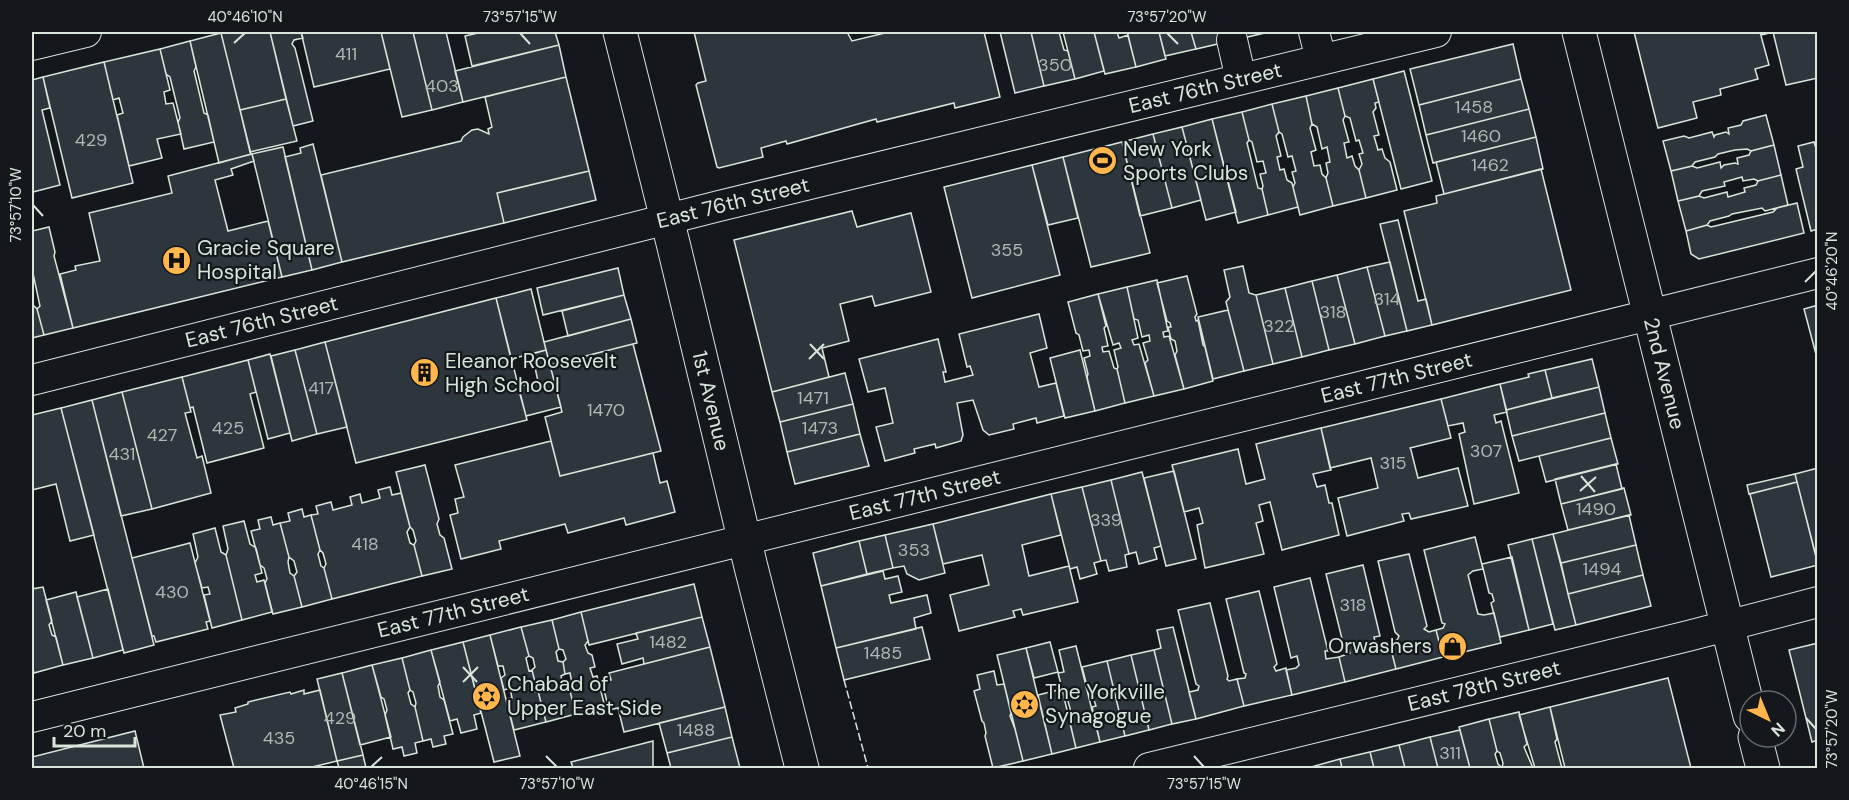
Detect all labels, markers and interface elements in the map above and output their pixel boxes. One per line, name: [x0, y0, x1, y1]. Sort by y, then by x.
text: 40°46'10"N: [207, 7, 283, 27]
text: 73°57'15"W: [483, 7, 557, 27]
text: 73°57'20"W: [1127, 7, 1207, 27]
house number: 411: [335, 42, 357, 66]
house number: 350: [1038, 53, 1072, 77]
street label: East 76th Street: [1126, 56, 1285, 120]
house number: 403: [425, 74, 459, 98]
house number: 1458: [1455, 95, 1493, 119]
house number: 1460: [1461, 124, 1501, 148]
house number: 429: [75, 128, 107, 152]
place label: New York Sports Clubs: [1123, 135, 1248, 187]
sports icon: New York Sports Clubs: [1086, 145, 1118, 177]
house number: 1462: [1471, 153, 1509, 177]
text: 73°57'10"W: [6, 167, 26, 243]
street label: East 76th Street: [654, 171, 812, 235]
text: 40°46'20"N: [1822, 232, 1842, 310]
place label: Gracie Square Hospital: [197, 234, 335, 286]
house number: 355: [991, 238, 1023, 262]
hospital icon: Gracie Square Hospital: [160, 244, 192, 276]
house number: 314: [1374, 287, 1401, 311]
street label: East 76th Street: [182, 289, 341, 355]
house number: 318: [1320, 300, 1346, 324]
house number: 322: [1263, 314, 1295, 338]
street label: 2nd Avenue: [1637, 315, 1692, 432]
street label: East 77th Street: [1318, 345, 1475, 410]
place label: Eleanor Roosevelt High School: [445, 347, 617, 399]
street label: 1st Avenue: [686, 348, 737, 454]
building icon: Eleanor Roosevelt High School: [408, 357, 440, 389]
house number: 417: [308, 376, 334, 400]
house number: 1471: [797, 386, 829, 410]
house number: 1470: [587, 398, 625, 422]
house number: 425: [212, 416, 244, 440]
house number: 1473: [802, 416, 838, 440]
house number: 427: [147, 423, 177, 447]
house number: 307: [1470, 439, 1502, 463]
house number: 431: [109, 442, 135, 466]
house number: 315: [1380, 451, 1406, 475]
street label: East 77th Street: [846, 463, 1003, 527]
house number: 1490: [1576, 497, 1616, 521]
house number: 339: [1090, 508, 1122, 532]
house number: 418: [351, 532, 379, 556]
house number: 353: [898, 538, 930, 562]
house number: 1494: [1583, 557, 1621, 581]
house number: 430: [155, 580, 189, 604]
street label: East 77th Street: [375, 580, 532, 645]
house number: 318: [1340, 593, 1366, 617]
house number: 1482: [649, 630, 687, 654]
shop icon: Orwashers: [1437, 630, 1469, 662]
place label: Orwashers: [1328, 632, 1432, 660]
house number: 1485: [864, 641, 902, 665]
street label: East 78th Street: [1405, 654, 1563, 718]
place label: Chabad of Upper East Side: [507, 670, 662, 722]
place label: The Yorkville Synagogue: [1045, 678, 1165, 730]
synagogue icon: Chabad of Upper East Side: [470, 680, 502, 712]
synagogue icon: The Yorkville Synagogue: [1008, 688, 1040, 720]
north arrow: [1738, 689, 1798, 749]
text: 73°57'20"W: [1822, 689, 1842, 769]
house number: 429: [324, 706, 356, 730]
scale bar: [54, 710, 135, 748]
house number: 1488: [677, 718, 715, 742]
text: N: [1766, 718, 1789, 741]
text: 20 m: [63, 719, 106, 743]
house number: 435: [263, 726, 295, 750]
house number: 311: [1439, 741, 1461, 765]
text: 40°46'15"N: [334, 774, 408, 794]
text: 73°57'10"W: [519, 774, 595, 794]
text: 73°57'15"W: [1167, 774, 1241, 794]

